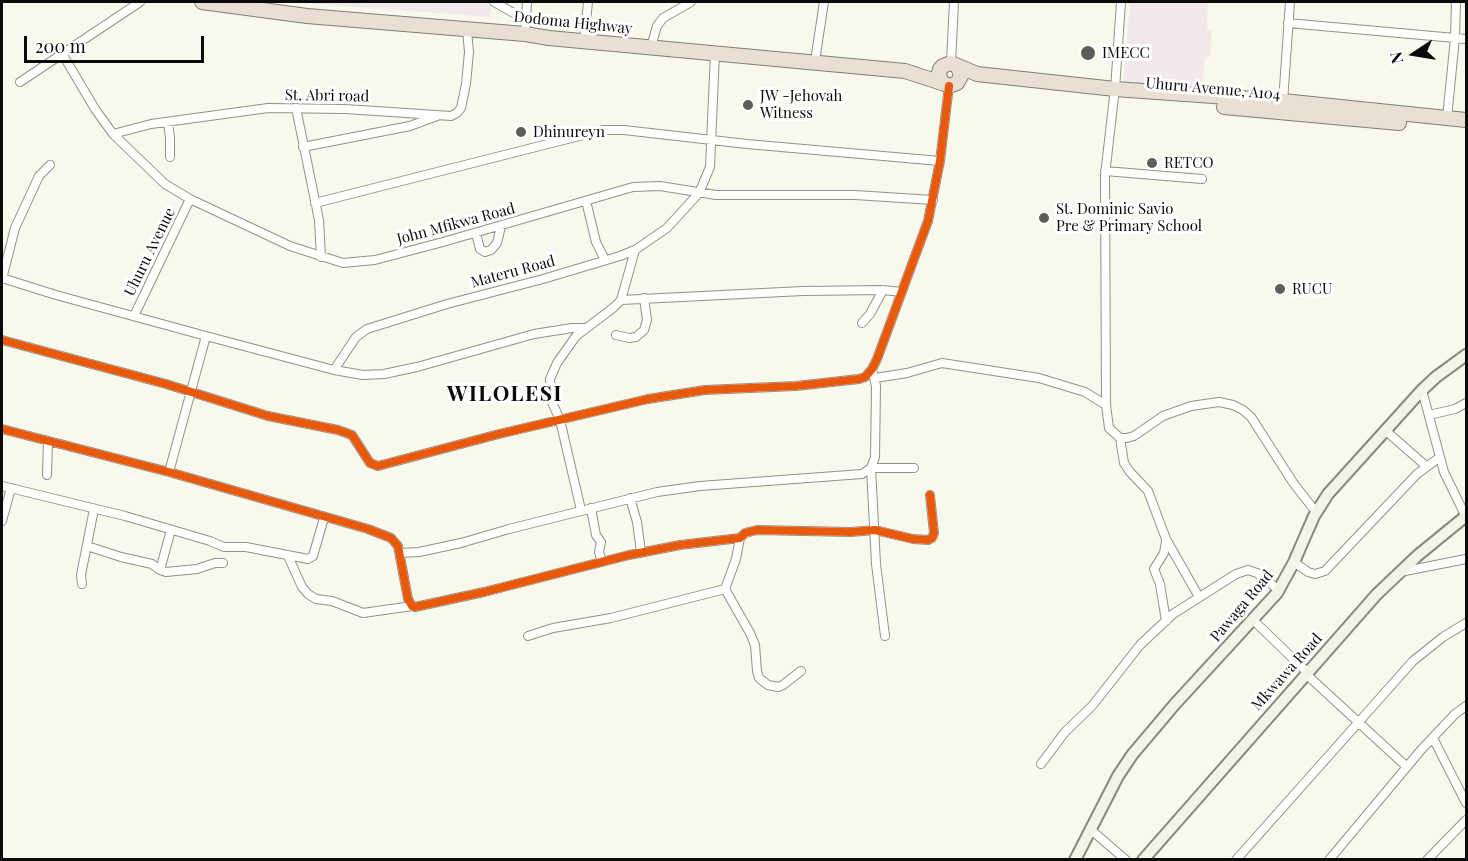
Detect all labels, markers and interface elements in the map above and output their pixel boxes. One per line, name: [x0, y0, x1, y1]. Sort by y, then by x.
street label: Dodoma Highway: [513, 8, 633, 38]
scale bar: [27, 24, 207, 62]
north arrow: [1384, 24, 1444, 84]
text: 200 m: [35, 34, 86, 58]
marker: IMECC: [1079, 44, 1097, 62]
place label: IMECC: [1102, 44, 1150, 62]
text: N: [1384, 50, 1407, 66]
street label: Uhuru Avenue, A104: [1145, 74, 1281, 104]
street label: St. Abri road: [285, 86, 369, 106]
place label: JW -Jehovah Witness: [760, 87, 842, 122]
marker: JW -Jehovah Witness: [741, 98, 755, 112]
place label: Dhinureyn: [533, 123, 605, 141]
marker: Dhinureyn: [514, 125, 528, 139]
place label: RETCO: [1164, 154, 1214, 172]
marker: RETCO: [1145, 156, 1159, 170]
street label: John Mfikwa Road: [395, 200, 517, 248]
place label: St. Dominic Savio Pre & Primary School: [1056, 200, 1202, 235]
street label: Uhuru Avenue: [121, 205, 179, 299]
marker: St. Dominic Savio Pre & Primary School: [1037, 211, 1051, 225]
street label: Materu Road: [469, 252, 557, 292]
place label: RUCU: [1292, 280, 1332, 298]
marker: RUCU: [1273, 282, 1287, 296]
district label: WILOLESI: [447, 381, 563, 407]
street label: Pawaga Road: [1207, 566, 1277, 646]
street label: Mkwawa Road: [1248, 630, 1326, 714]

